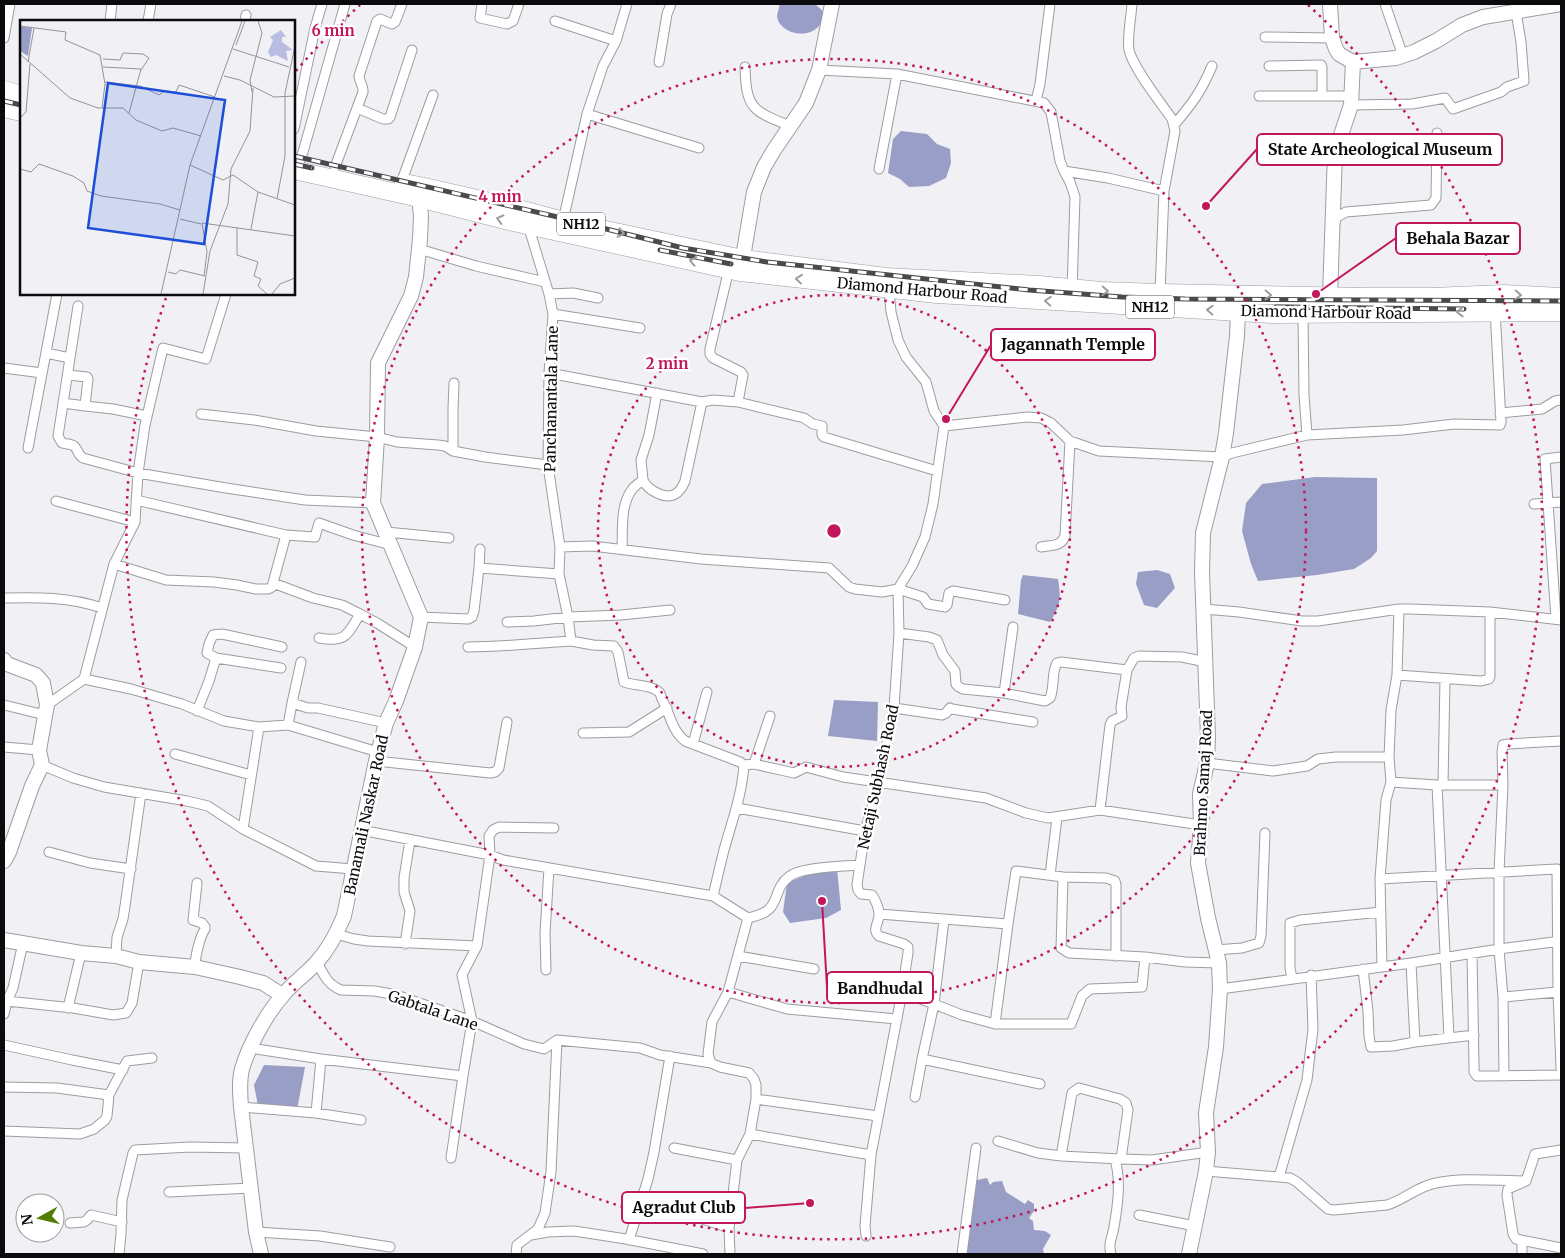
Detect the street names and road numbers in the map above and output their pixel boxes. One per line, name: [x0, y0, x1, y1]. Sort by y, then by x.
road number: NH12: [557, 212, 605, 235]
street label: Diamond Harbour Road: [836, 273, 1008, 307]
road number: NH12: [1126, 296, 1174, 318]
street label: Diamond Harbour Road: [1240, 301, 1412, 323]
street label: Panchanantala Lane: [540, 326, 562, 472]
street label: Netaji Subhash Road: [853, 703, 903, 851]
street label: Brahmo Samaj Road: [1190, 709, 1216, 857]
street label: Banamali Naskar Road: [340, 733, 392, 897]
street label: Gabtala Lane: [386, 986, 481, 1034]

